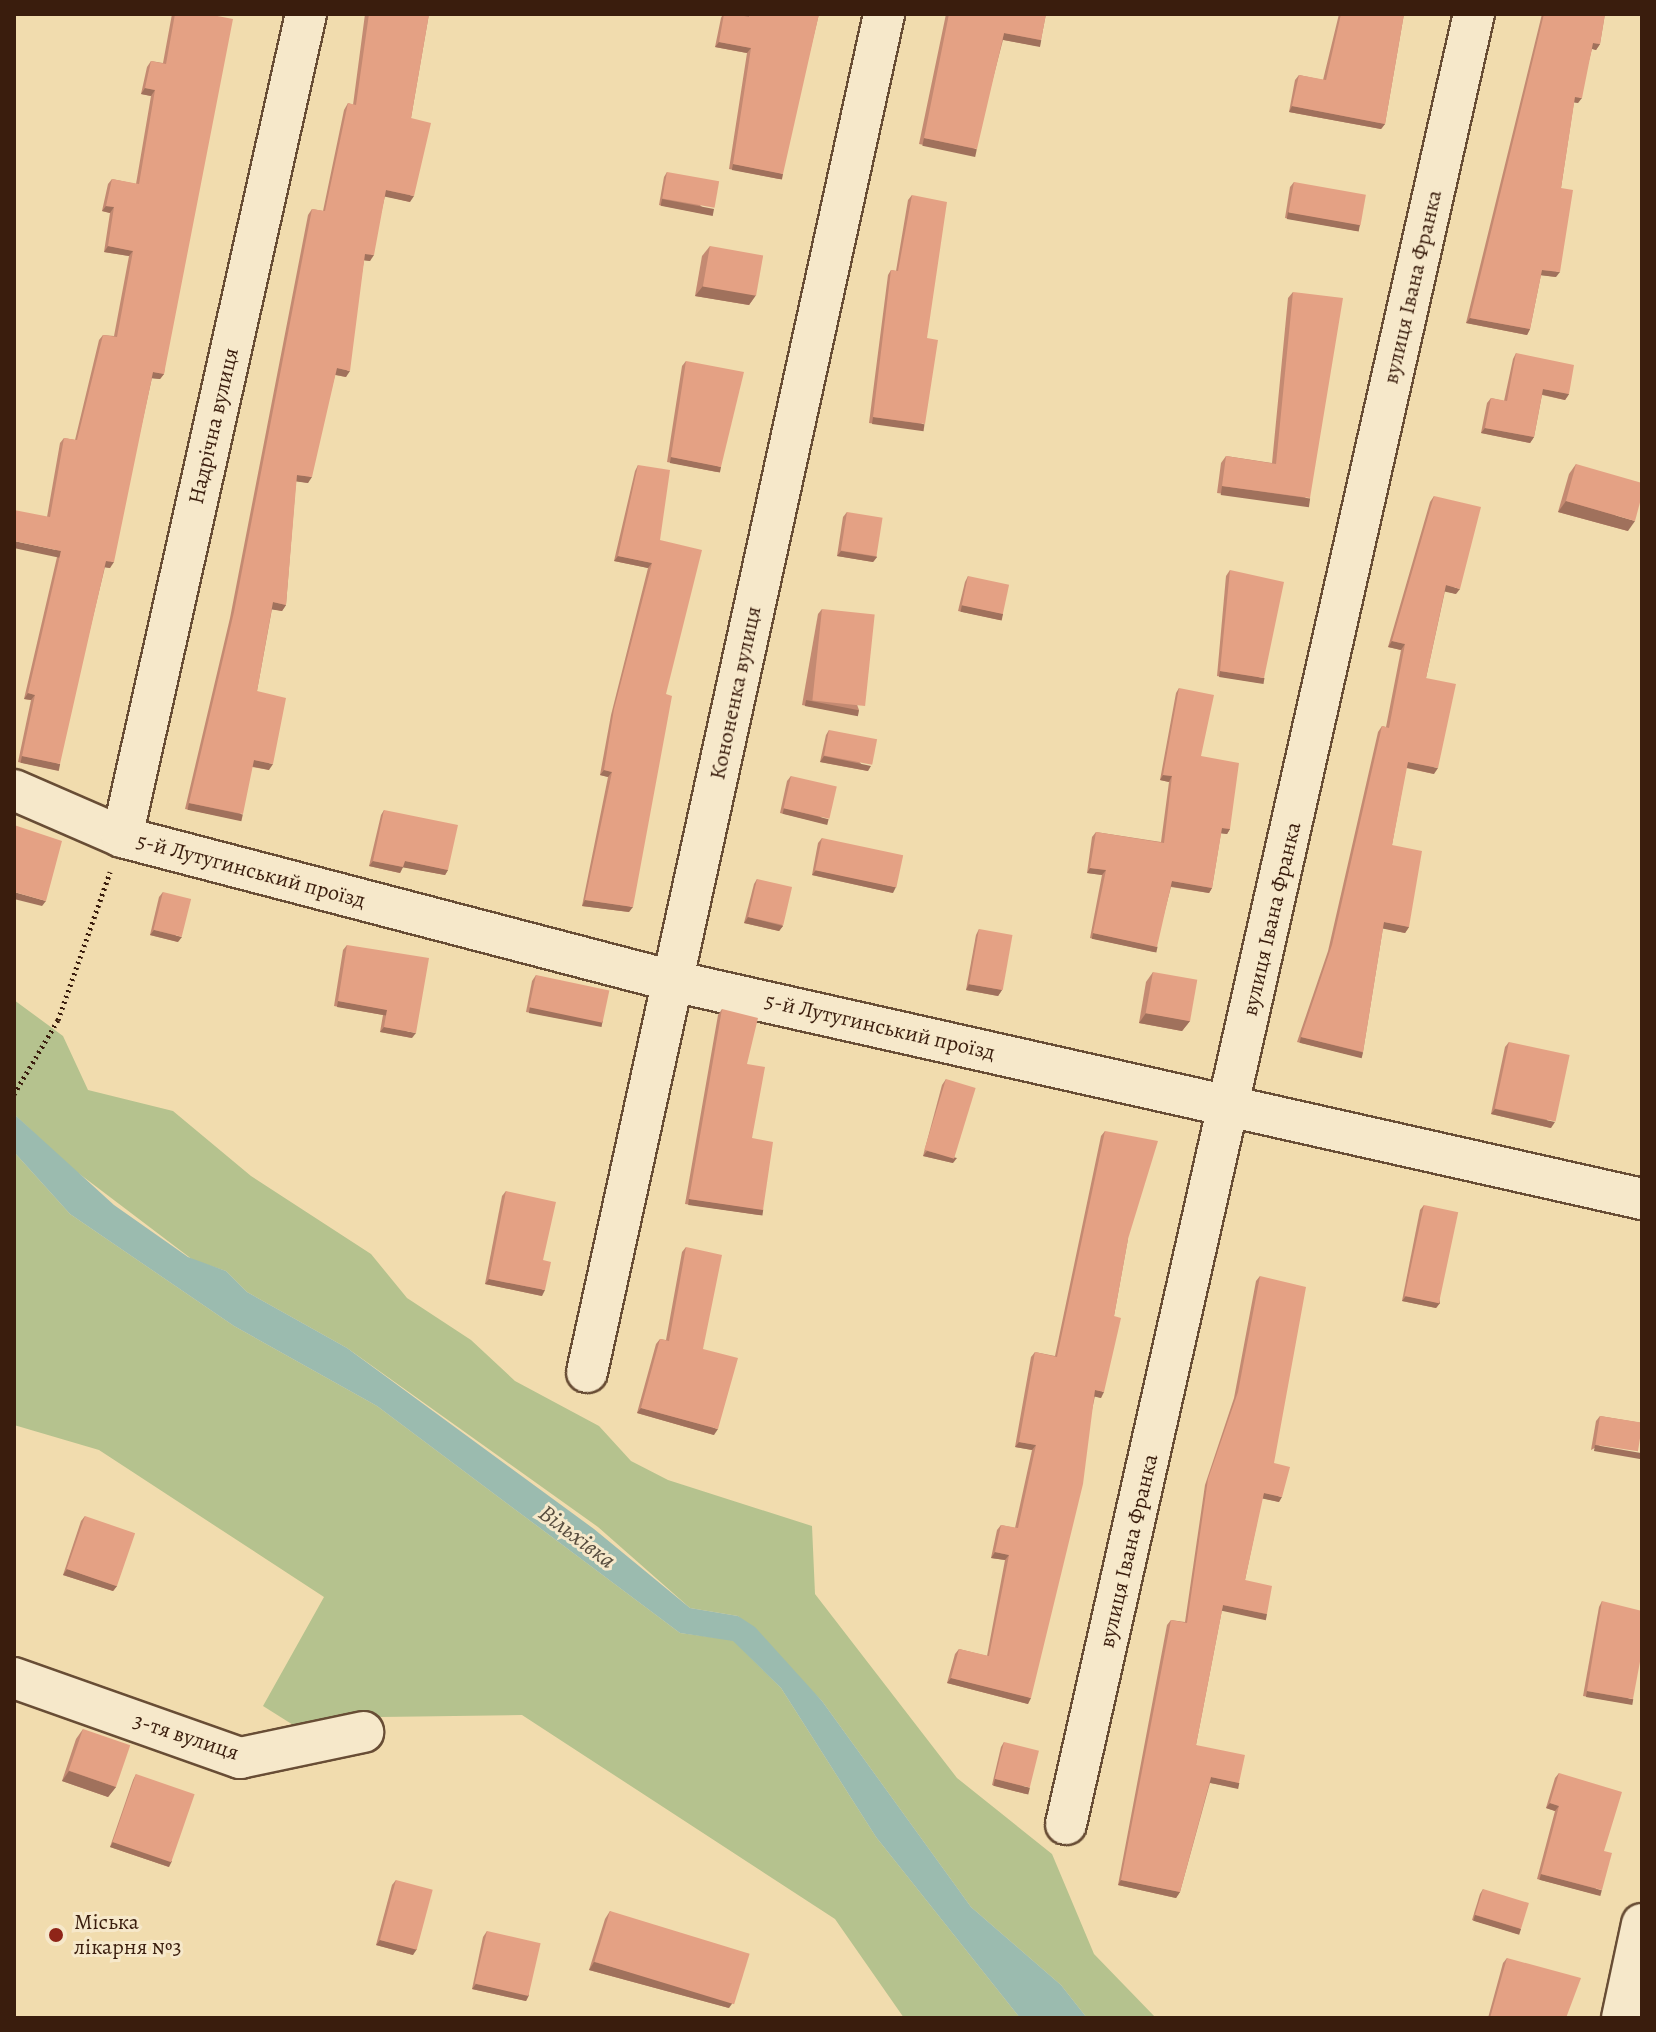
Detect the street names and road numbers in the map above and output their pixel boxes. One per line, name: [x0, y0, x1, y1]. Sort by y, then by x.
street label: вулиця Івана Франка: [1378, 187, 1448, 387]
street label: Надрічна вулиця: [183, 345, 245, 507]
street label: Кононенка вулиця: [705, 604, 767, 782]
street label: вулиця Івана Франка: [1237, 819, 1307, 1019]
street label: 5-й Лутугинський проїзд: [134, 828, 368, 914]
street label: 5-й Лутугинський проїзд: [762, 988, 998, 1066]
street label: вулиця Івана Франка: [1094, 1451, 1164, 1651]
street label: 3-тя вулиця: [130, 1708, 242, 1766]

